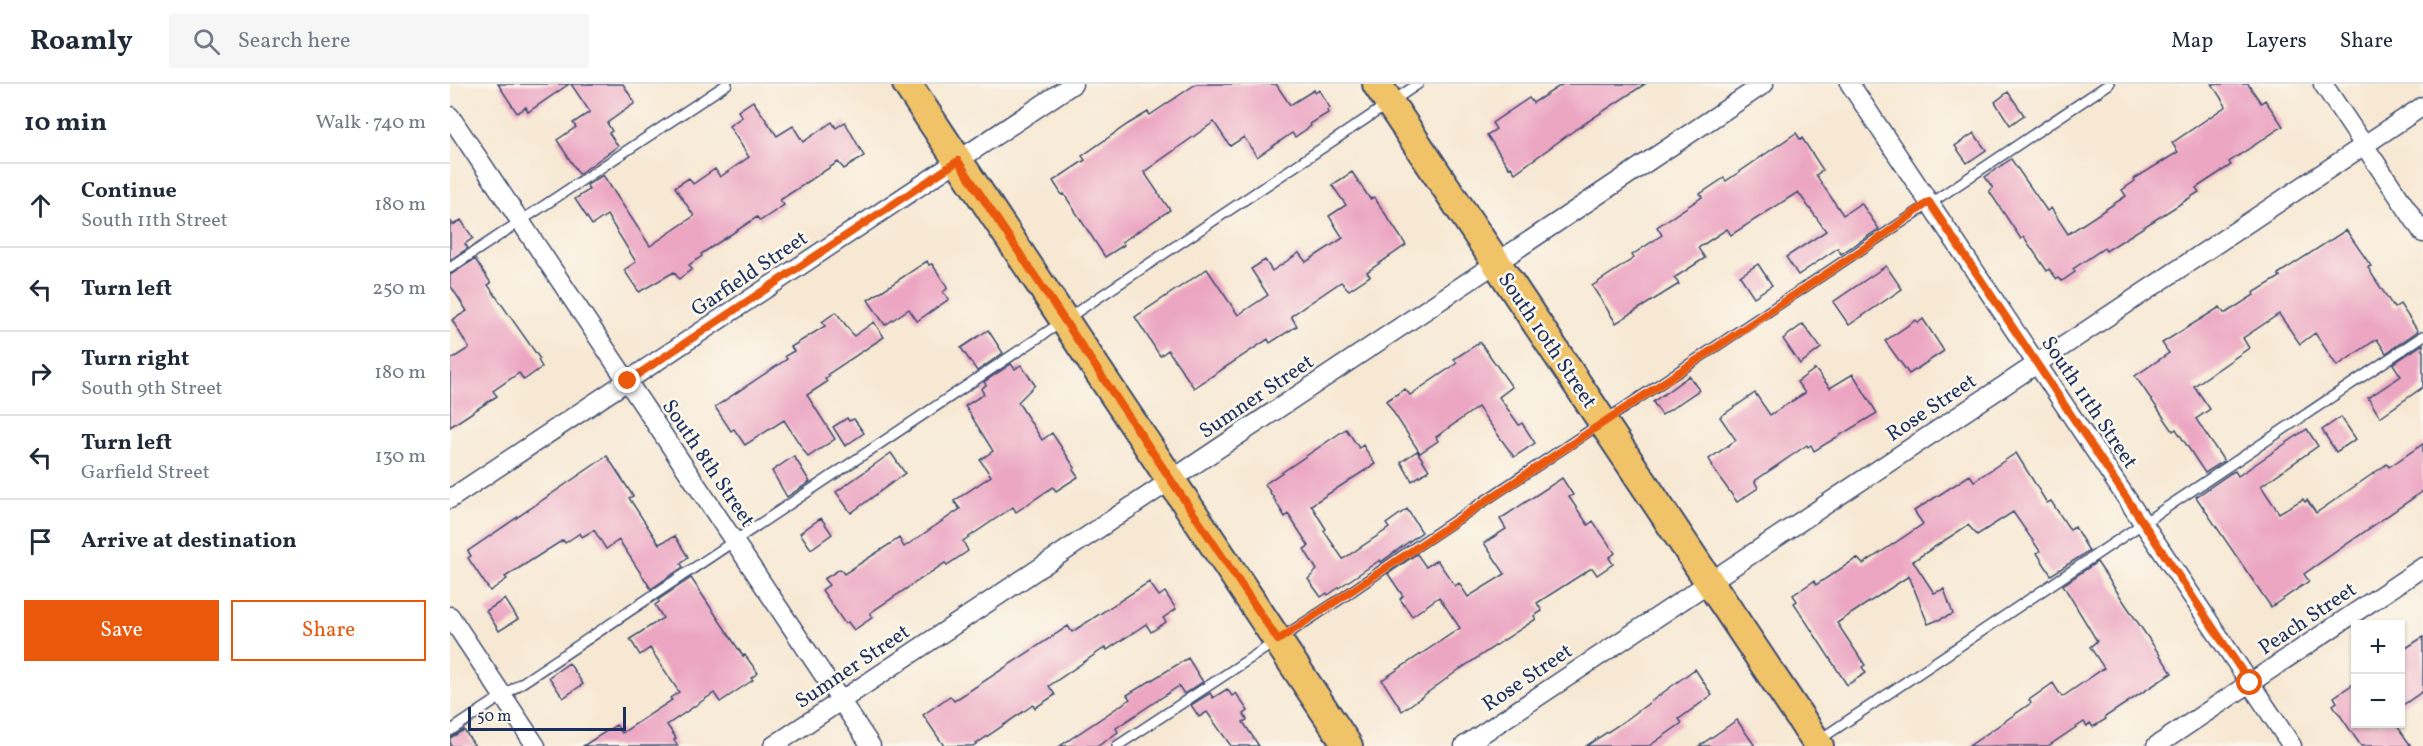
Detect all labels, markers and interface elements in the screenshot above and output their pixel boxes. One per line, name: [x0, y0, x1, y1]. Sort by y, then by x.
search box: [169, 14, 589, 68]
text: Roamly: [30, 22, 133, 61]
icon: search: [190, 25, 223, 58]
text: Search here: [238, 26, 350, 57]
text: Map: [2171, 27, 2213, 56]
text: Layers: [2246, 27, 2307, 56]
text: Share: [2340, 27, 2393, 56]
text: 10 min: [24, 105, 107, 141]
text: Walk · 740 m: [316, 109, 426, 137]
text: Continue: [81, 176, 177, 207]
icon: ahead: [24, 189, 57, 222]
text: 180 m: [374, 191, 426, 219]
text: South 11th Street: [81, 207, 228, 235]
street label: Garfield Street: [686, 224, 814, 324]
street label: South 10th Street: [1490, 267, 1603, 415]
icon: left: [24, 273, 57, 306]
text: Turn left: [81, 274, 172, 305]
text: 250 m: [372, 275, 426, 303]
street label: South 11th Street: [2034, 331, 2144, 475]
text: Turn right: [81, 344, 189, 375]
street label: Sumner Street: [1194, 348, 1320, 446]
icon: right: [24, 357, 57, 390]
text: 180 m: [374, 359, 426, 387]
route end: [614, 367, 640, 393]
street label: Rose Street: [1881, 367, 1983, 449]
text: South 9th Street: [81, 375, 223, 403]
street label: South 8th Street: [654, 394, 761, 534]
text: Turn left: [81, 428, 172, 459]
icon: left: [24, 441, 57, 474]
text: 130 m: [375, 443, 426, 471]
text: Garfield Street: [81, 459, 210, 487]
icon: arrive: [24, 525, 57, 558]
text: Arrive at destination: [81, 526, 297, 557]
street label: Peach Street: [2253, 576, 2363, 663]
button: Save: [24, 600, 219, 661]
button: Share: [231, 600, 426, 661]
street label: Sumner Street: [790, 618, 916, 716]
map controls: [2351, 620, 2405, 728]
button: +: [2351, 620, 2405, 674]
street label: Rose Street: [1477, 637, 1579, 719]
route start: [2236, 669, 2262, 695]
button: −: [2351, 674, 2405, 728]
scale bar: [468, 704, 626, 732]
text: 50 m: [477, 706, 511, 728]

